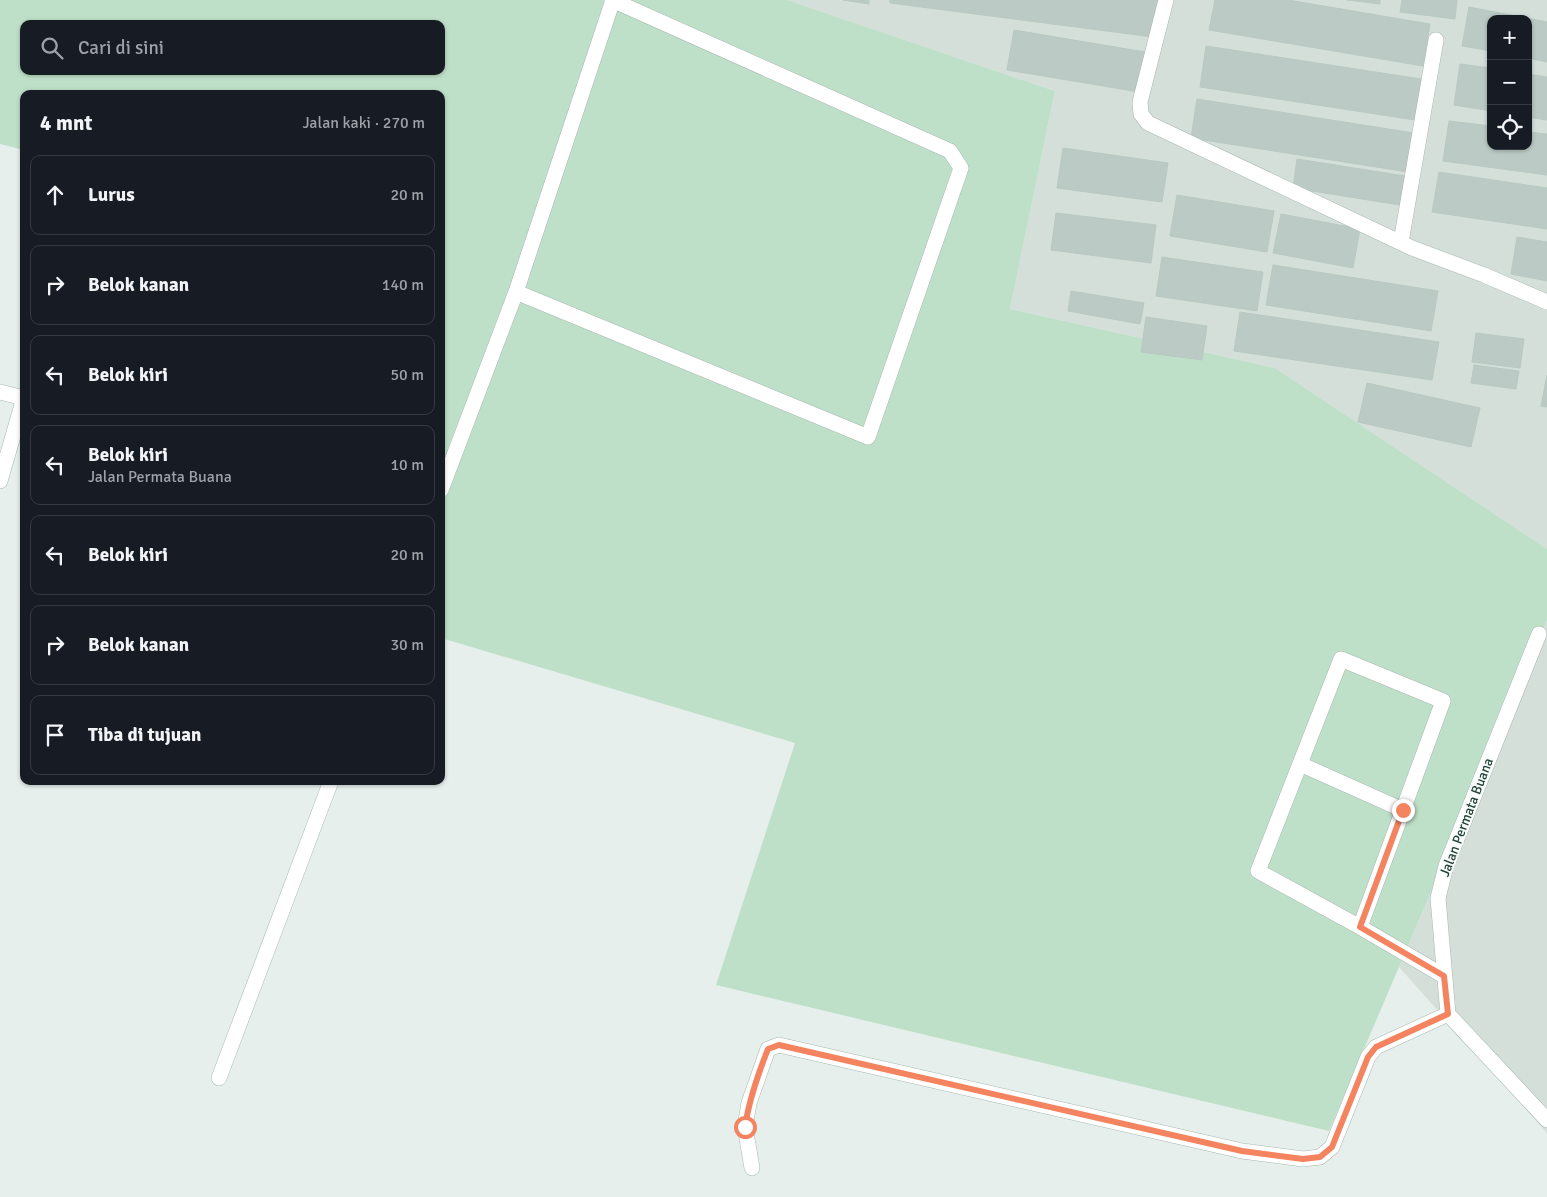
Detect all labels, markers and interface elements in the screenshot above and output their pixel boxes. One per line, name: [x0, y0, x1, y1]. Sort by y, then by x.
map controls: [1487, 15, 1532, 150]
button: +: [1487, 15, 1532, 60]
search box: [20, 20, 445, 75]
icon: search: [38, 34, 66, 62]
text: Cari di sini: [78, 36, 164, 60]
button: −: [1487, 60, 1532, 105]
button: locate: [1487, 105, 1532, 150]
text: 4 mnt: [40, 110, 92, 136]
text: Jalan kaki · 270 m: [303, 113, 425, 133]
icon: ahead: [41, 181, 69, 209]
text: Lurus: [88, 183, 135, 207]
text: 20 m: [390, 185, 424, 205]
icon: right: [41, 271, 69, 299]
text: Belok kanan: [88, 273, 189, 297]
text: 140 m: [382, 275, 424, 295]
icon: left: [41, 361, 69, 389]
text: Belok kiri: [88, 363, 168, 387]
text: 50 m: [390, 365, 424, 385]
text: Belok kiri: [88, 443, 168, 467]
icon: left: [41, 451, 69, 479]
text: 10 m: [390, 455, 424, 475]
text: Jalan Permata Buana: [88, 467, 232, 487]
icon: left: [41, 541, 69, 569]
text: Belok kiri: [88, 543, 168, 567]
text: 20 m: [390, 545, 424, 565]
icon: right: [41, 631, 69, 659]
text: Belok kanan: [88, 633, 189, 657]
text: 30 m: [390, 635, 424, 655]
icon: arrive: [41, 721, 69, 749]
text: Tiba di tujuan: [88, 723, 201, 747]
street label: Jalan Permata Buana: [1436, 755, 1497, 879]
route end: [1392, 799, 1415, 822]
route start: [734, 1116, 757, 1139]

